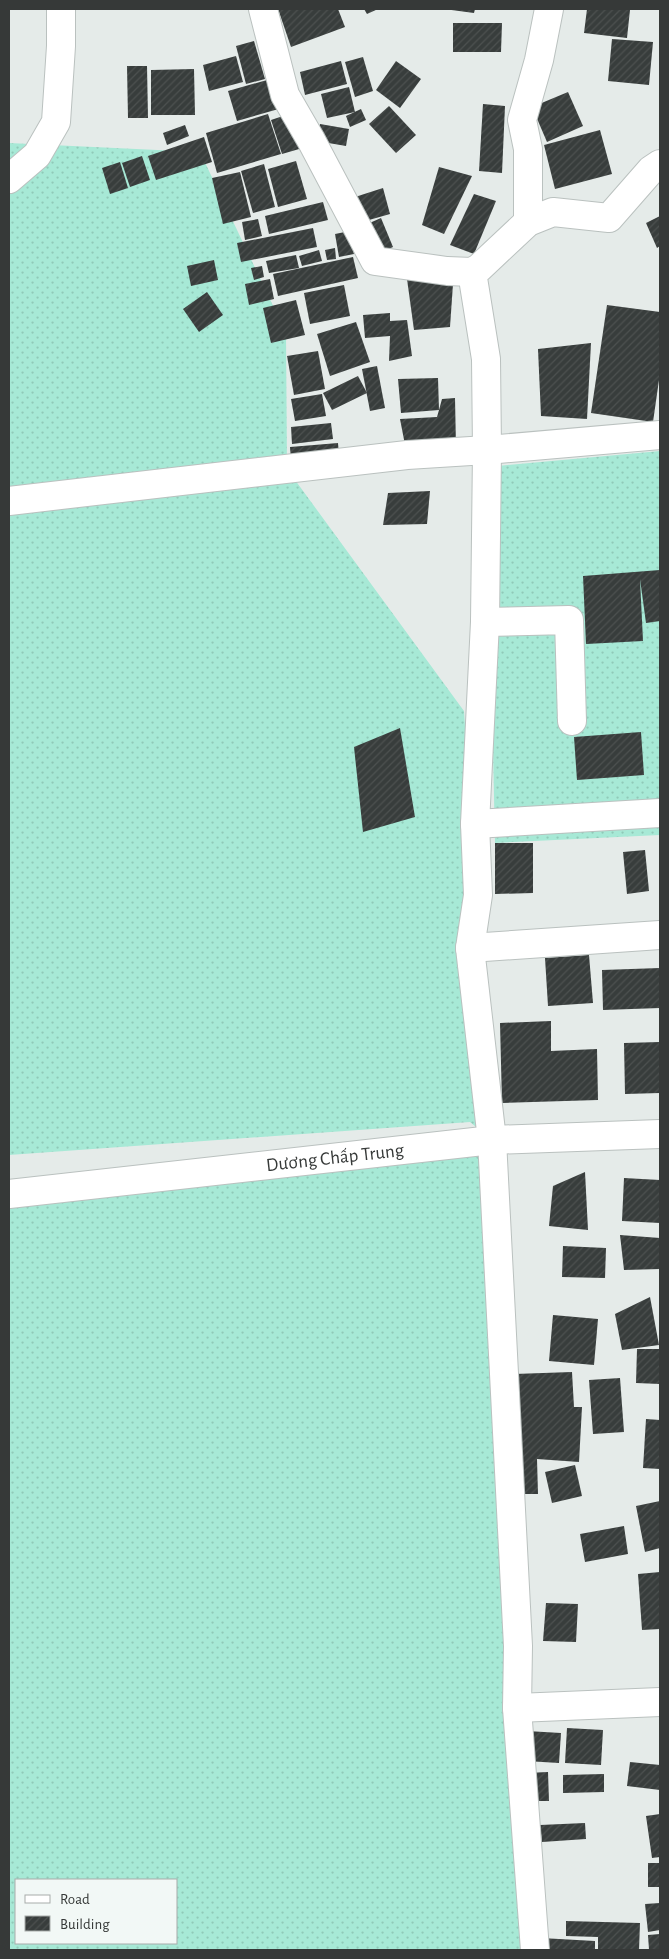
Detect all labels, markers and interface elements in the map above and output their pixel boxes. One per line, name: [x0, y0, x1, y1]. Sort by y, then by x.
street label: Dương Chấp Trung: [265, 1140, 406, 1175]
legend: [15, 1879, 178, 1944]
text: Road: [60, 1892, 90, 1907]
text: Building: [60, 1917, 110, 1932]

